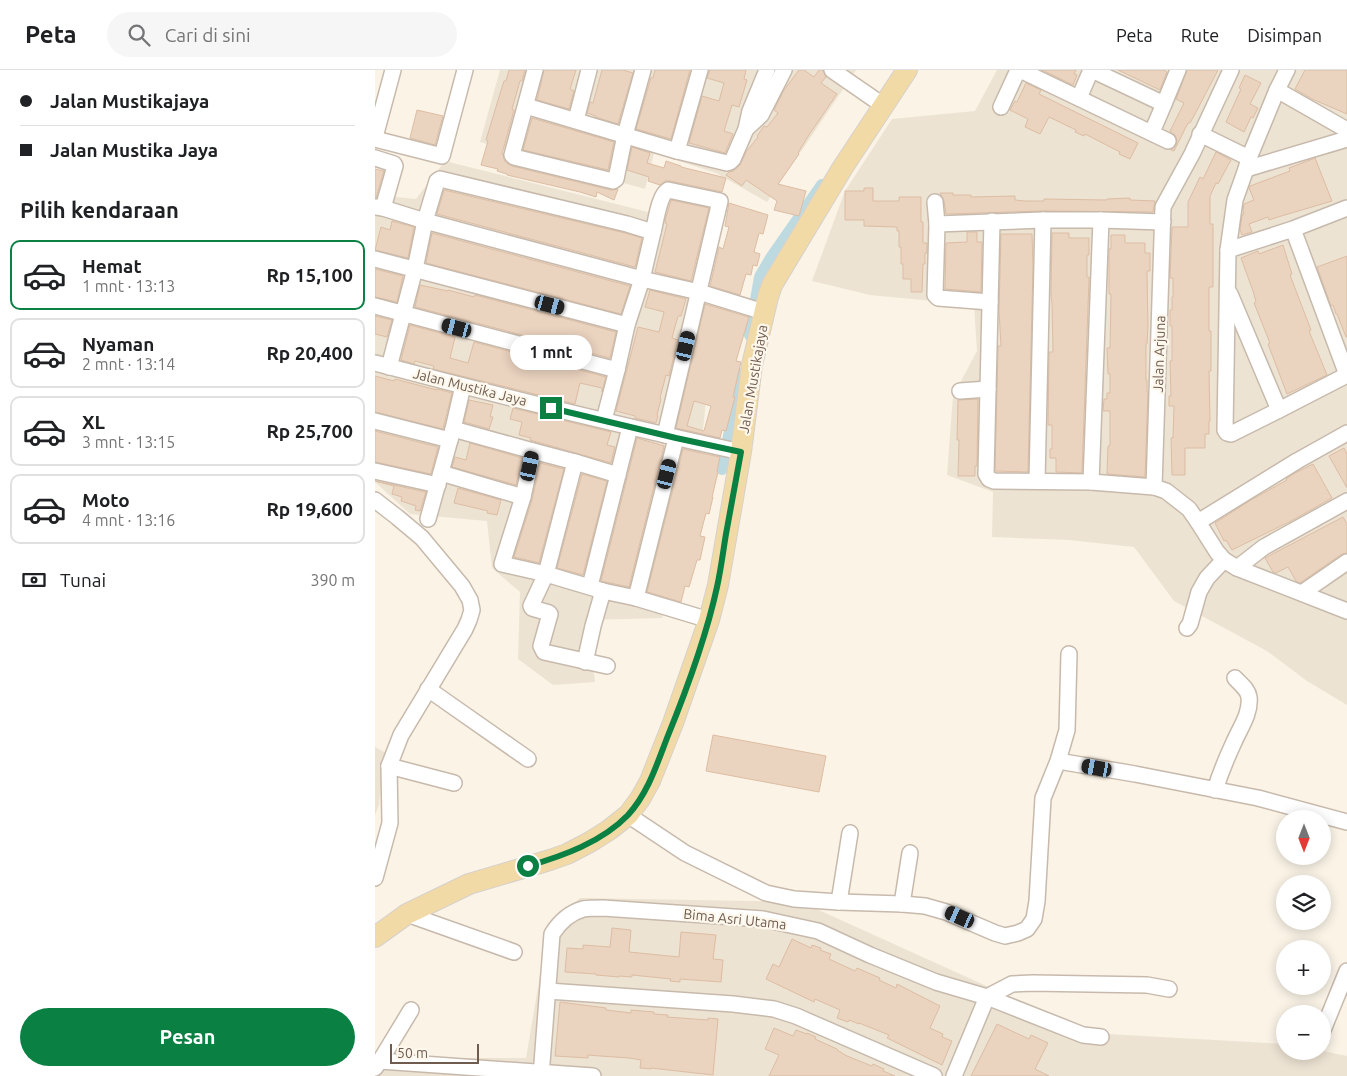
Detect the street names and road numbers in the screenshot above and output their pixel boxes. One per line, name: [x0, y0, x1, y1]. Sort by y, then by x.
street label: Jalan Arjuna: [1150, 315, 1168, 393]
street label: Jalan Mustikajaya: [736, 323, 770, 435]
street label: Jalan Mustika Jaya: [411, 365, 529, 409]
street label: Bima Asri Utama: [683, 906, 787, 932]

